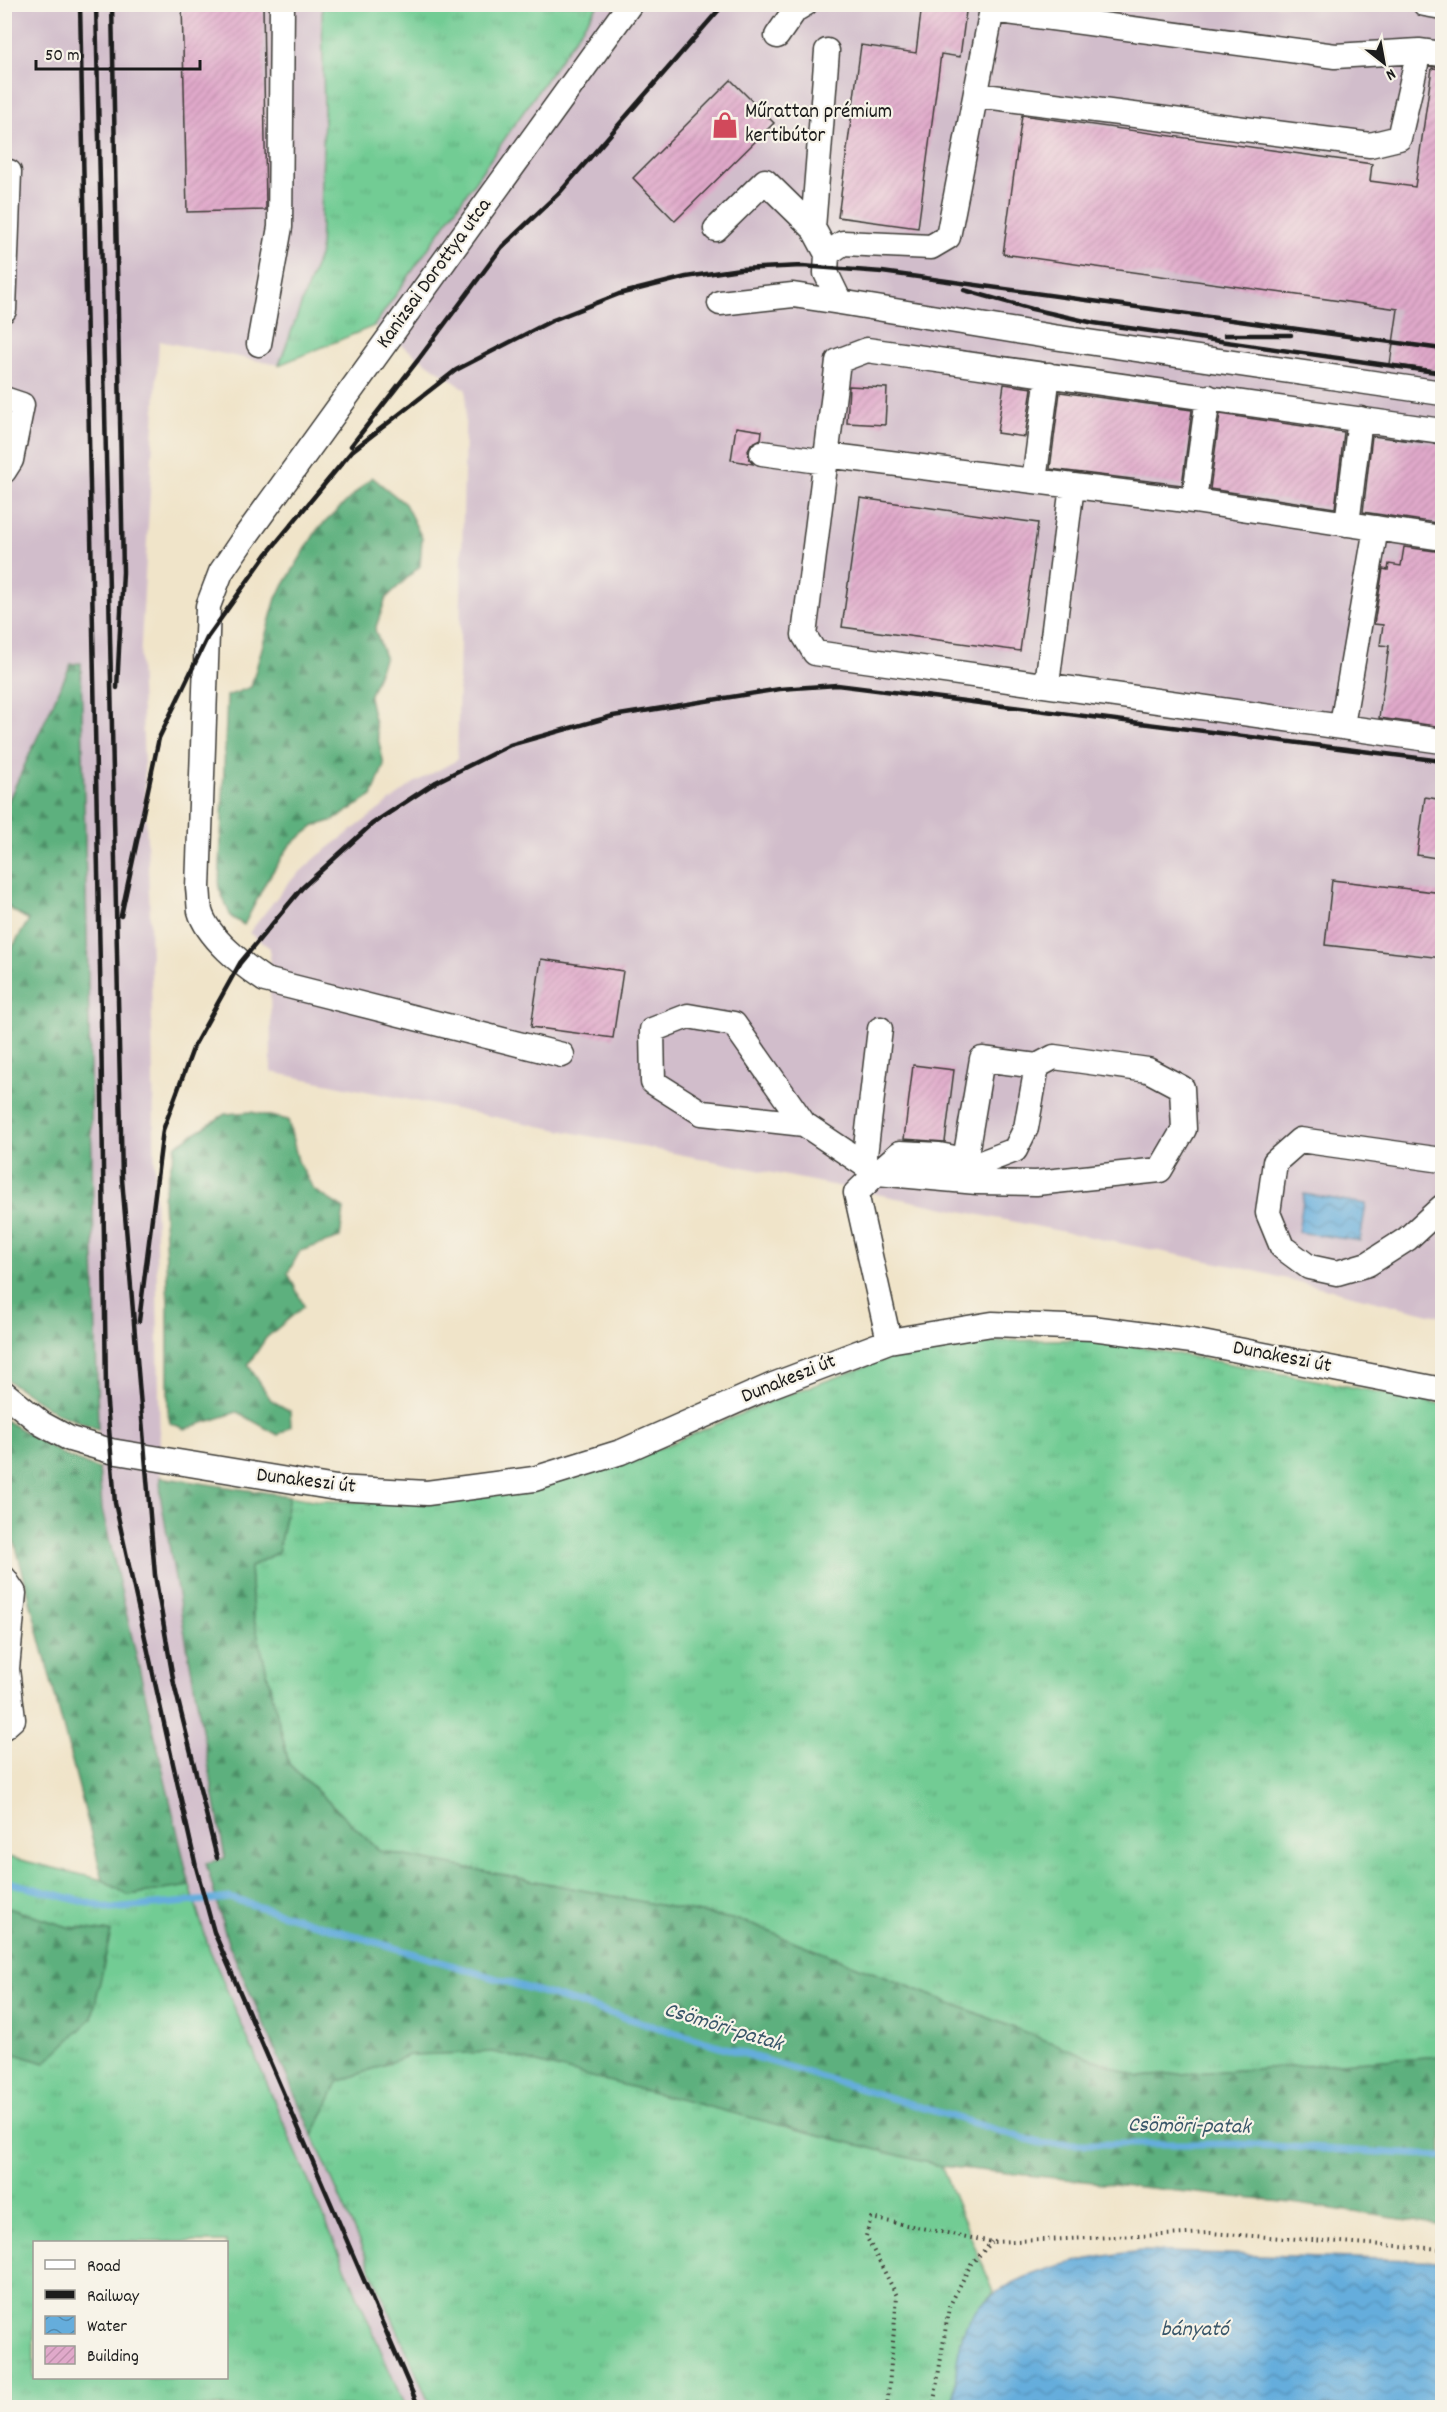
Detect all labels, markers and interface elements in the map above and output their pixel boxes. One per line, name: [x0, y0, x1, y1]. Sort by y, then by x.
scale bar: [36, 33, 200, 71]
north arrow: [1354, 33, 1414, 93]
text: 50 m: [45, 44, 80, 69]
text: N: [1381, 62, 1400, 86]
place label: Műrattan prémium kertibútor: [745, 98, 892, 152]
shop icon: Műrattan prémium kertibútor: [710, 110, 740, 140]
street label: Kanizsai Dorottya utca: [370, 192, 501, 355]
street label: Dunakeszi út: [1230, 1334, 1334, 1382]
street label: Dunakeszi út: [737, 1347, 841, 1413]
street label: Dunakeszi út: [255, 1461, 357, 1503]
water label: Csömöri-patak: [660, 1995, 788, 2061]
water label: Csömöri-patak: [1128, 2110, 1252, 2144]
legend: [33, 2241, 228, 2379]
text: Road: [87, 2255, 121, 2280]
text: Railway: [87, 2285, 140, 2310]
text: Water: [87, 2315, 127, 2340]
water label: bányató: [1161, 2315, 1231, 2346]
text: Building: [87, 2345, 139, 2370]

